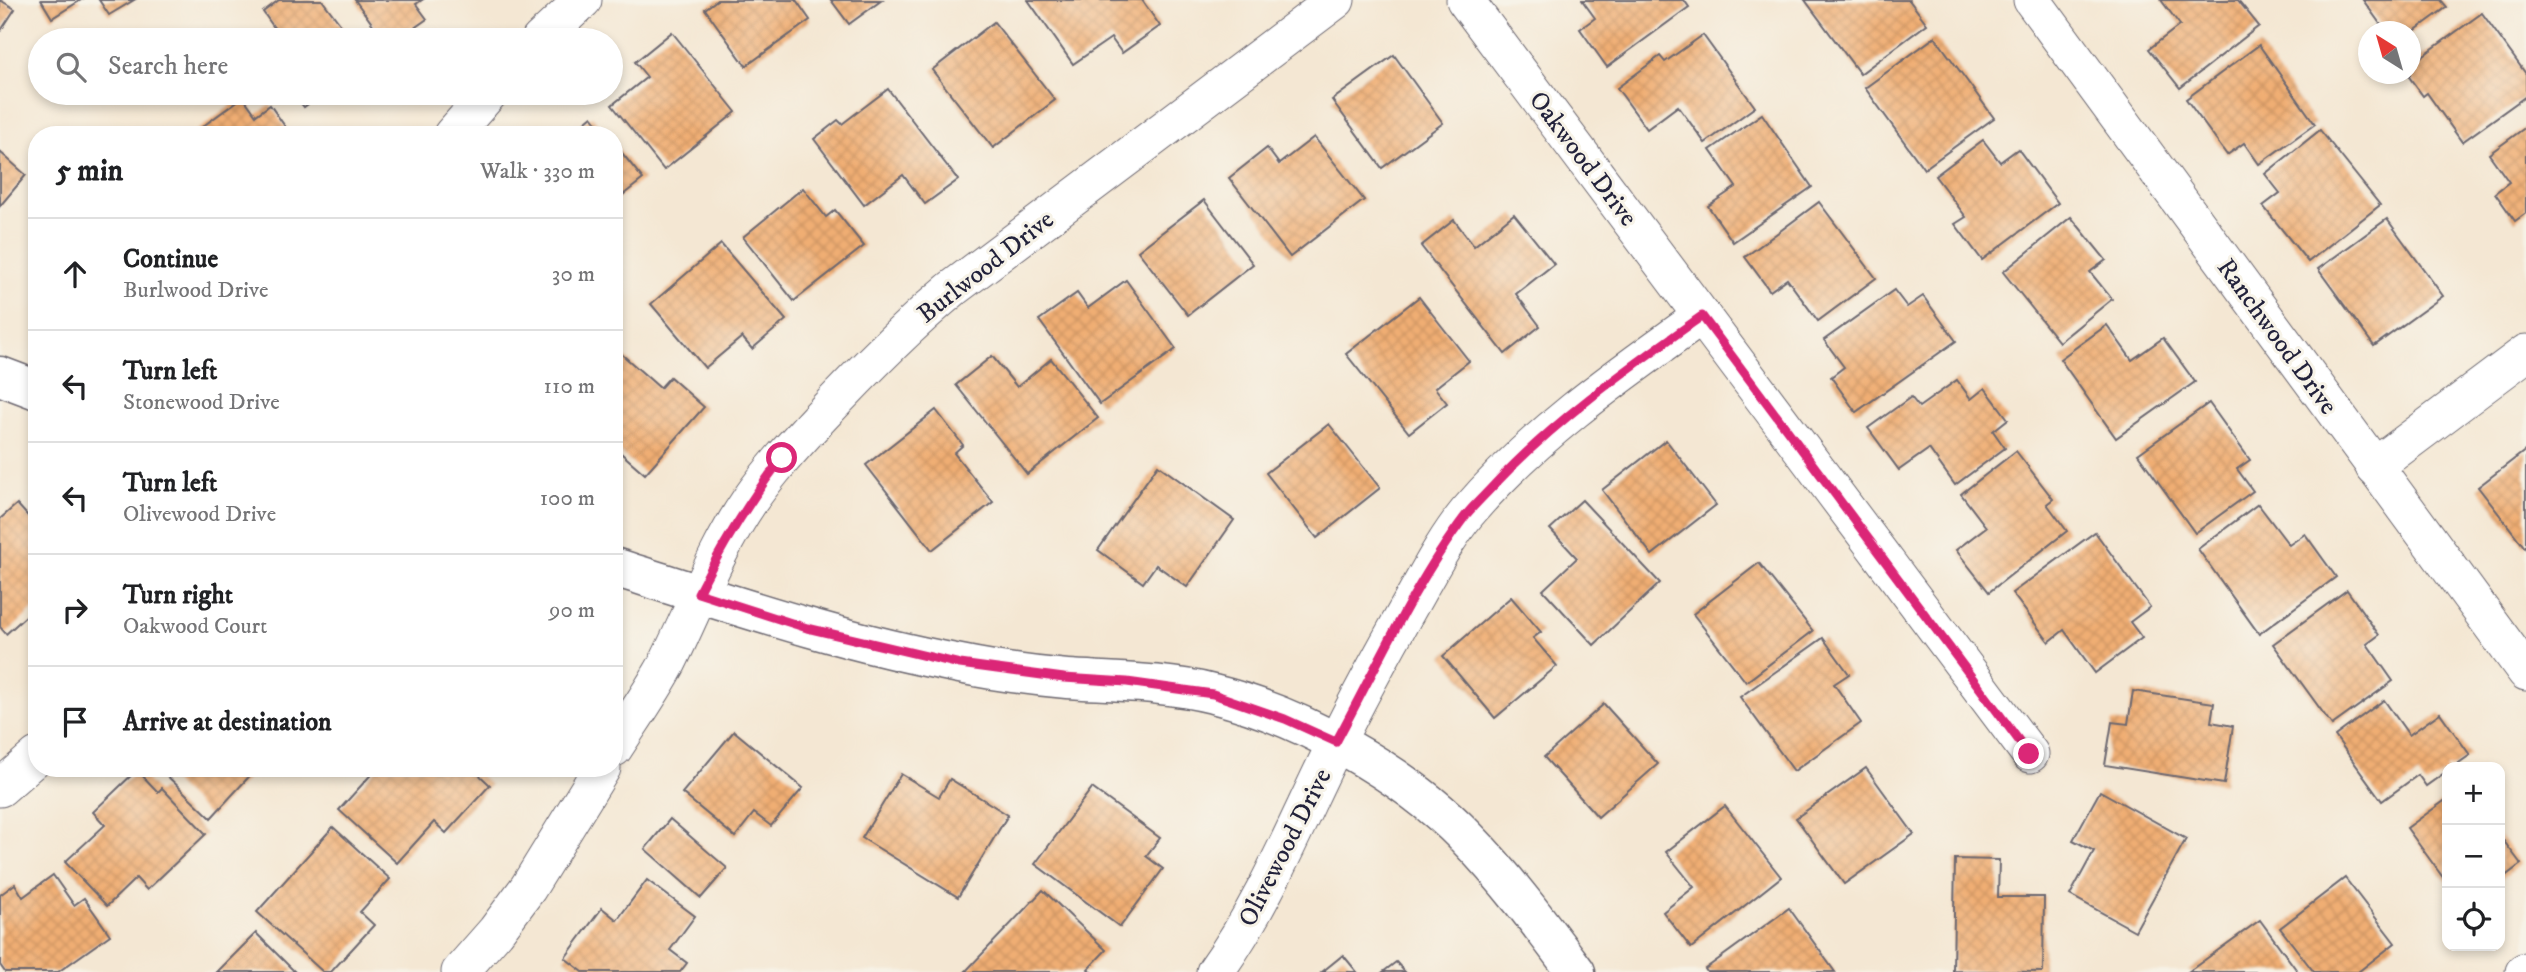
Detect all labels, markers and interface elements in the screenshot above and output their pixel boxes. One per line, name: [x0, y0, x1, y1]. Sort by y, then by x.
north arrow: [2358, 21, 2421, 84]
search box: [28, 28, 623, 105]
icon: search: [52, 48, 90, 86]
text: Search here: [108, 50, 228, 83]
street label: Oakwood Drive: [1521, 85, 1644, 233]
text: 5 min: [56, 153, 123, 190]
text: Walk · 330 m: [480, 157, 595, 186]
street label: Burlwood Drive: [911, 204, 1061, 331]
text: Continue: [123, 243, 218, 276]
street label: Ranchwood Drive: [2209, 252, 2344, 421]
icon: ahead: [56, 255, 94, 293]
text: 30 m: [552, 260, 595, 289]
text: Burlwood Drive: [123, 276, 269, 305]
text: Turn left: [123, 355, 217, 388]
icon: left: [56, 367, 94, 405]
text: 110 m: [544, 372, 595, 401]
text: Stonewood Drive: [123, 388, 280, 417]
route start: [766, 442, 797, 473]
text: Turn left: [123, 467, 217, 500]
icon: left: [56, 479, 94, 517]
text: 100 m: [540, 484, 595, 513]
text: Olivewood Drive: [123, 500, 276, 529]
text: Turn right: [123, 579, 233, 612]
icon: right: [56, 591, 94, 629]
text: 90 m: [549, 596, 595, 625]
text: Oakwood Court: [123, 612, 267, 641]
icon: arrive: [56, 703, 94, 741]
text: Arrive at destination: [123, 706, 332, 739]
route end: [2013, 738, 2044, 769]
map controls: [2442, 762, 2505, 951]
button: +: [2442, 762, 2505, 825]
street label: Olivewood Drive: [1231, 763, 1339, 932]
button: −: [2442, 825, 2505, 888]
button: locate: [2442, 888, 2505, 951]

